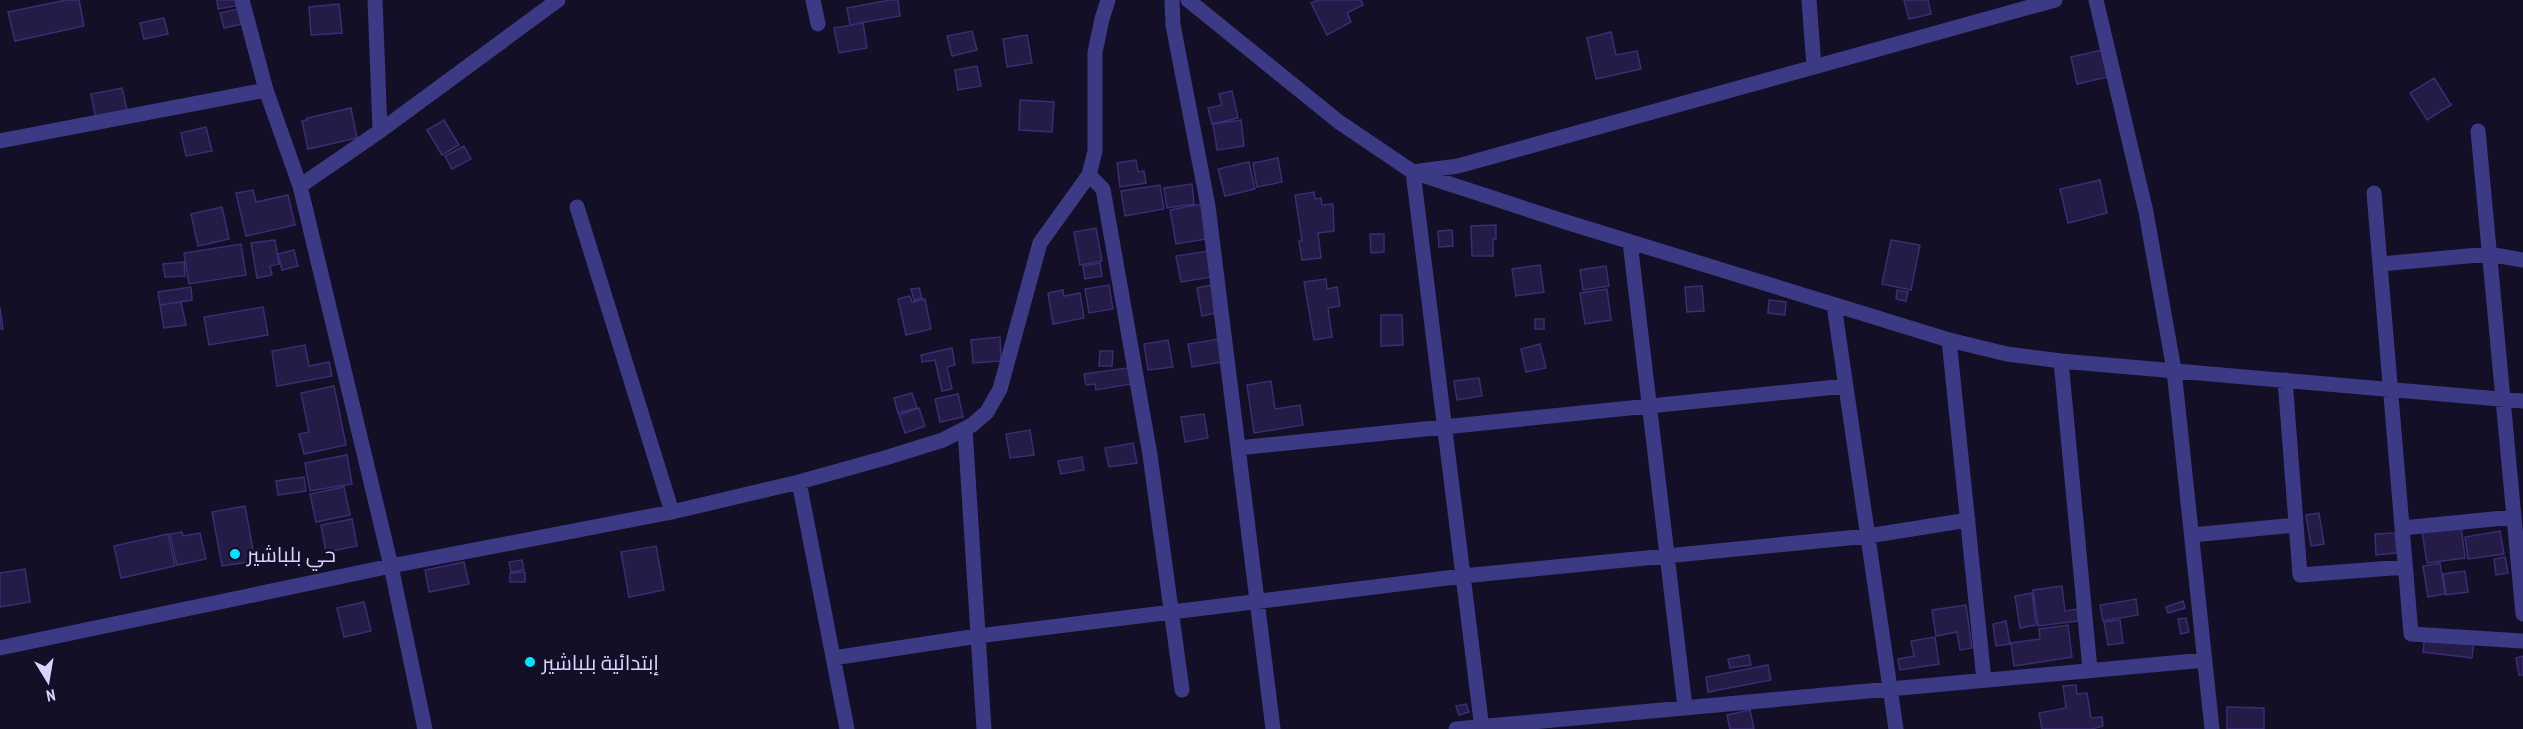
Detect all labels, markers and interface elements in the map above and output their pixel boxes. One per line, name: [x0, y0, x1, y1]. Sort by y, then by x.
place label: حي بلباشير: [246, 541, 336, 571]
marker: حي بلباشير: [228, 547, 242, 561]
place label: إبتدائية بلباشير: [541, 649, 659, 676]
north arrow: [18, 651, 78, 711]
marker: إبتدائية بلباشير: [523, 655, 537, 669]
text: N: [45, 685, 57, 706]

